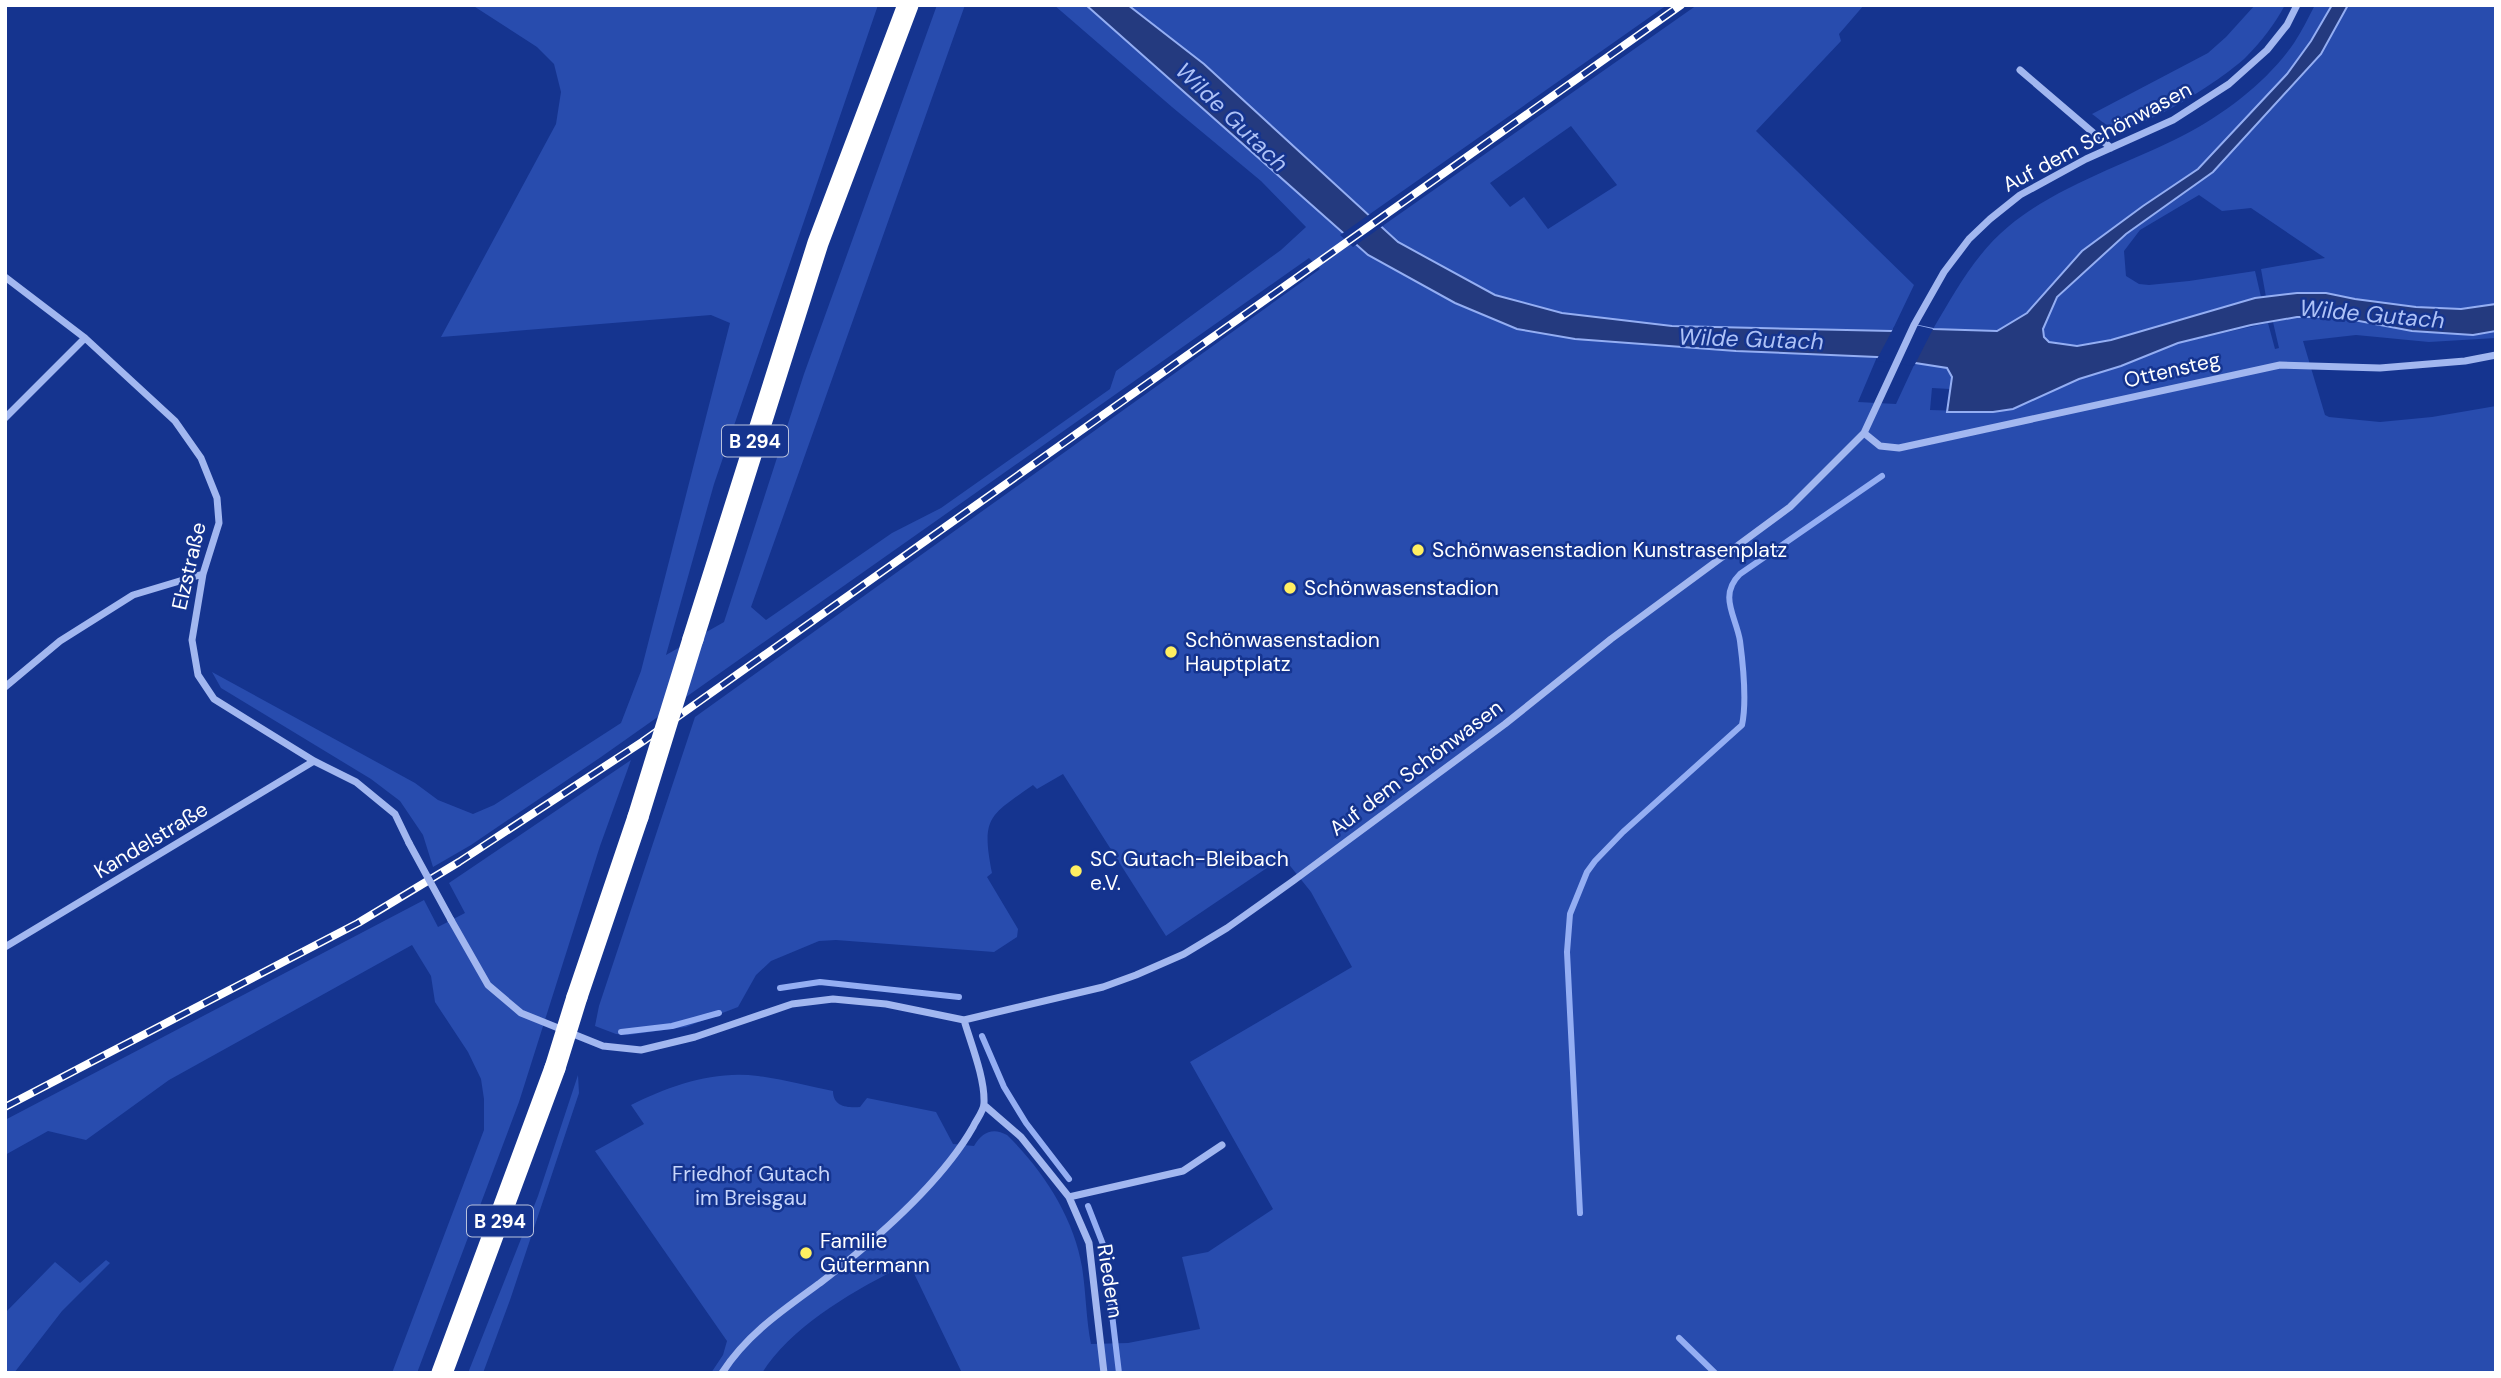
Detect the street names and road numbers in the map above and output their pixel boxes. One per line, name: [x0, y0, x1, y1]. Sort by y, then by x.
street label: Auf dem Schönwasen: [1998, 75, 2196, 199]
street label: Ottensteg: [2121, 345, 2223, 395]
road number: B 294: [722, 426, 788, 456]
street label: Elzstraße: [165, 519, 213, 613]
street label: Auf dem Schönwasen: [1324, 694, 1508, 842]
street label: Kandelstraße: [89, 795, 213, 885]
road number: B 294: [467, 1205, 533, 1236]
street label: Riedern: [1090, 1242, 1130, 1320]

